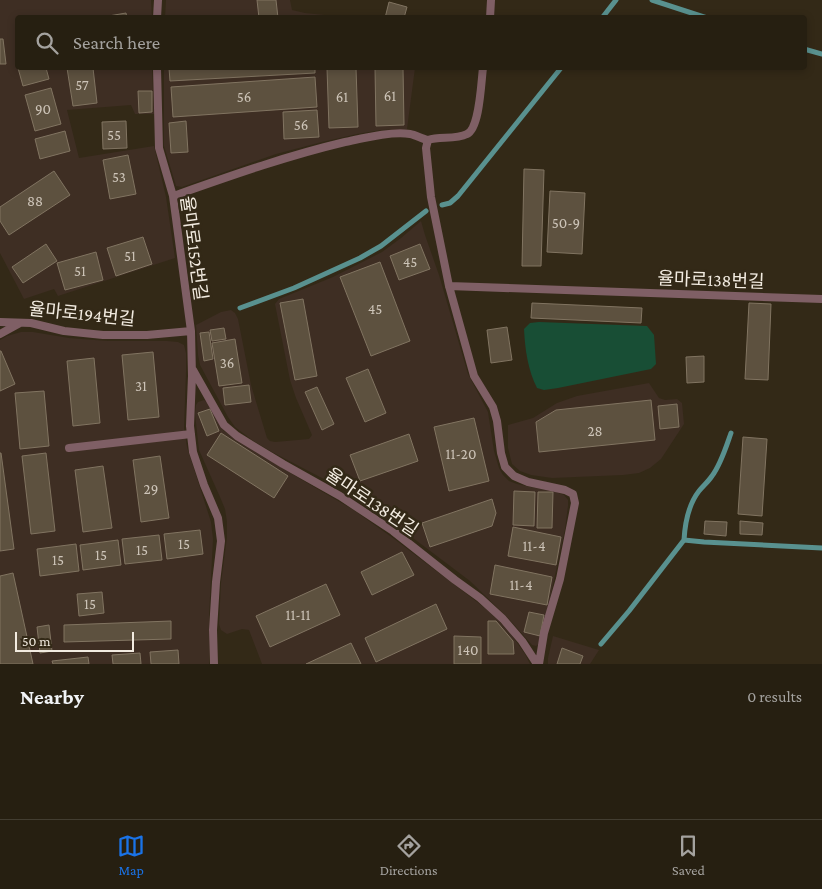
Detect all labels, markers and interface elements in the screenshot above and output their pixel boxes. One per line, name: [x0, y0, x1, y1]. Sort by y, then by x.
search box: [15, 15, 807, 70]
icon: search: [33, 29, 61, 57]
text: Search here: [73, 32, 160, 53]
house number: 57: [75, 77, 89, 93]
house number: 61: [384, 88, 396, 104]
house number: 56: [237, 89, 251, 105]
house number: 61: [336, 89, 348, 105]
house number: 90: [35, 101, 51, 117]
house number: 56: [294, 117, 308, 133]
house number: 55: [107, 127, 121, 143]
house number: 53: [112, 169, 126, 185]
house number: 88: [27, 193, 43, 209]
street label: 율마로152번길: [177, 194, 211, 302]
house number: 50-9: [552, 215, 580, 231]
house number: 51: [124, 248, 136, 264]
house number: 45: [403, 254, 417, 270]
house number: 51: [74, 263, 86, 279]
street label: 율마로138번길: [657, 268, 765, 292]
street label: 율마로194번길: [28, 298, 136, 330]
house number: 45: [368, 301, 382, 317]
house number: 36: [220, 355, 234, 371]
house number: 31: [135, 378, 147, 394]
house number: 28: [587, 423, 603, 439]
house number: 11-20: [446, 446, 476, 462]
street label: 율마로138번길: [322, 464, 422, 540]
house number: 29: [144, 481, 158, 497]
house number: 15: [178, 536, 190, 552]
house number: 11-4: [522, 538, 546, 554]
house number: 15: [136, 542, 148, 558]
house number: 15: [95, 547, 107, 563]
house number: 15: [52, 552, 64, 568]
house number: 11-4: [509, 577, 533, 593]
house number: 15: [84, 596, 96, 612]
house number: 11-11: [285, 607, 311, 623]
scale bar: [15, 629, 134, 652]
text: 50 m: [22, 633, 50, 649]
house number: 140: [457, 642, 479, 658]
text: Nearby: [20, 685, 84, 709]
text: 0 results: [747, 688, 802, 705]
tab: Map: [117, 832, 145, 878]
tab: Directions: [380, 832, 438, 878]
tab: Saved: [672, 832, 705, 878]

